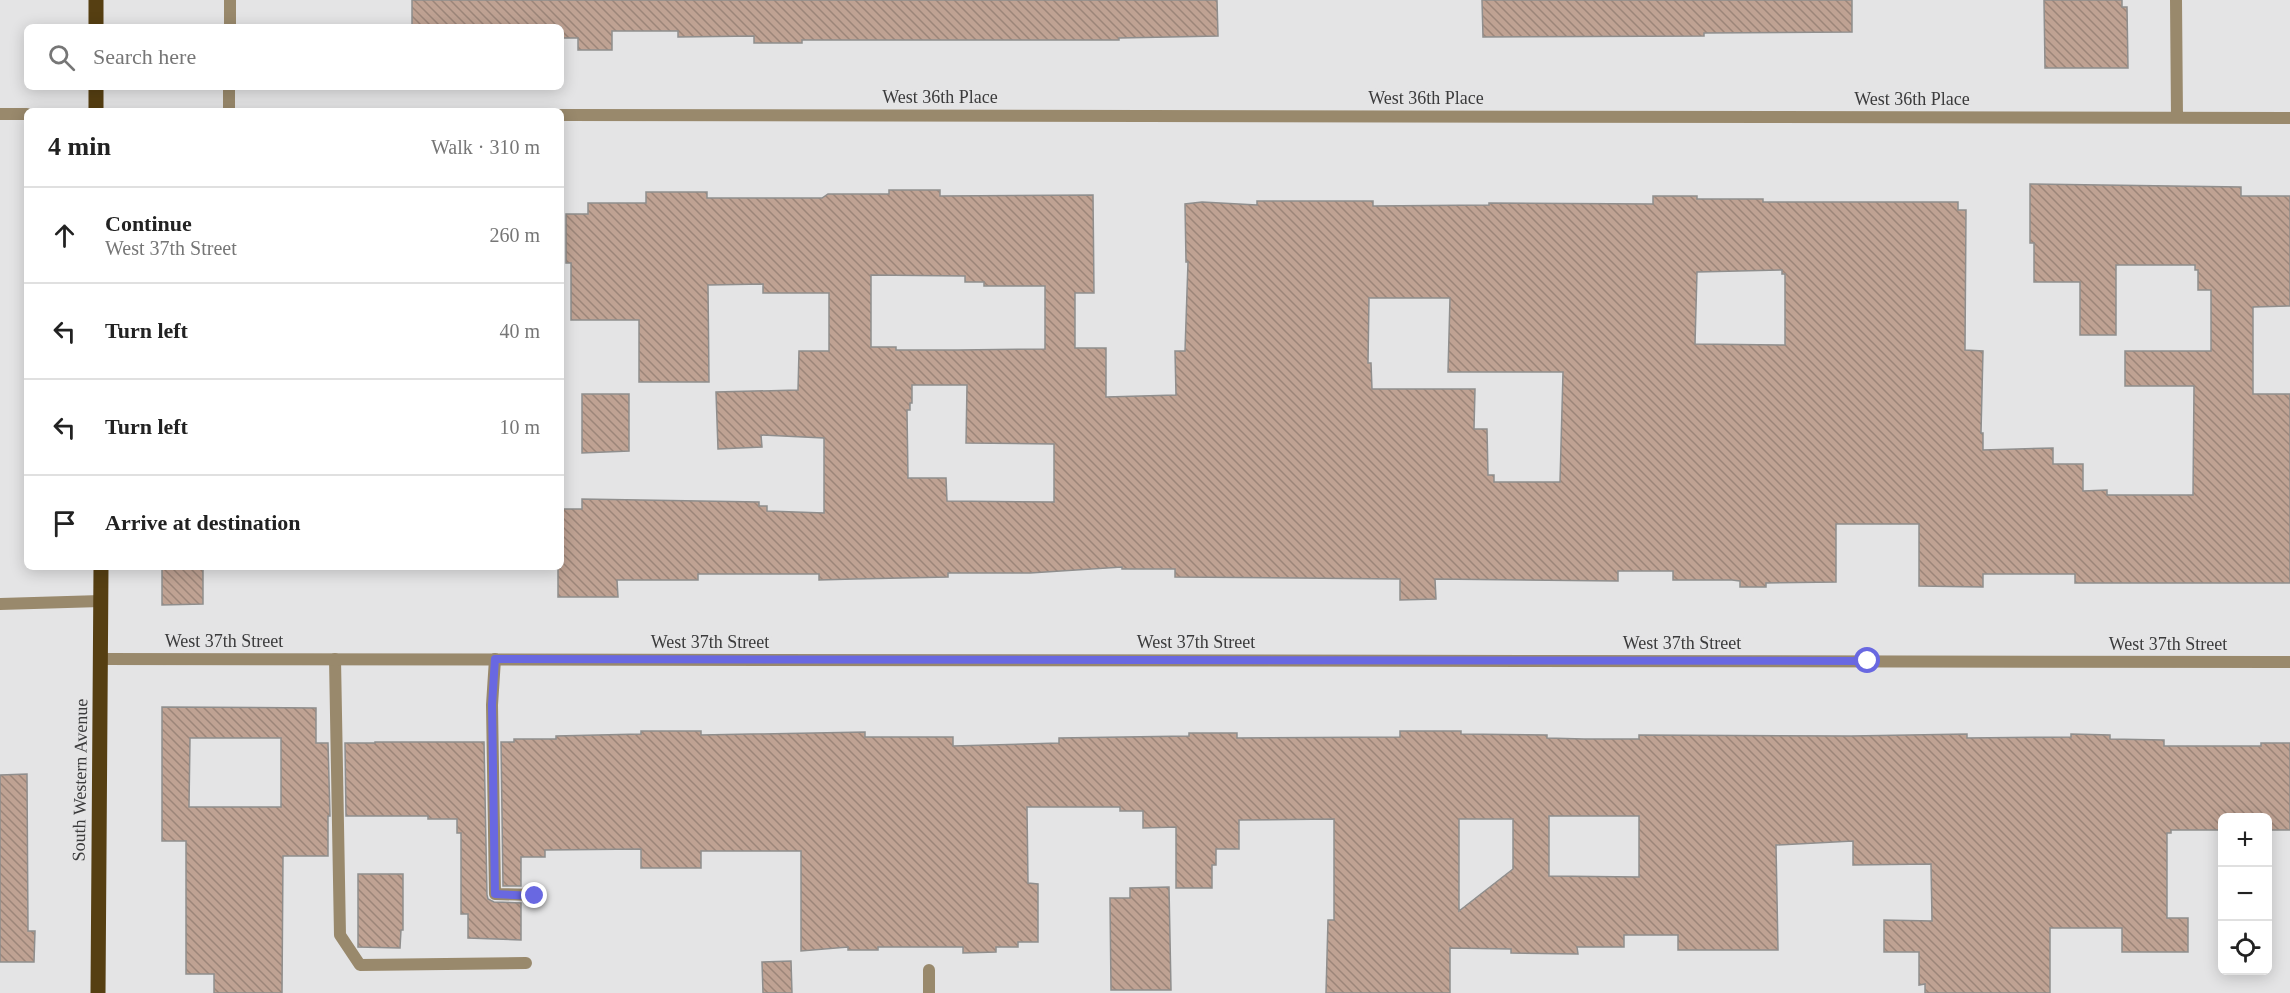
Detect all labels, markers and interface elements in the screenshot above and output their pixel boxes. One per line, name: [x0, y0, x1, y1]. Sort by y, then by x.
search box: [24, 24, 564, 90]
icon: search: [45, 41, 78, 74]
text: Search here: [93, 44, 196, 69]
street label: West 36th Place: [882, 87, 998, 107]
street label: West 36th Place: [1368, 88, 1484, 108]
street label: West 36th Place: [1854, 89, 1970, 109]
text: 4 min: [48, 132, 111, 161]
text: Walk · 310 m: [431, 136, 540, 158]
text: Continue: [105, 211, 192, 236]
icon: ahead: [48, 219, 81, 252]
text: 260 m: [489, 224, 540, 246]
text: West 37th Street: [105, 237, 237, 259]
icon: left: [48, 315, 81, 348]
text: Turn left: [105, 318, 188, 343]
text: 40 m: [499, 320, 540, 342]
icon: left: [48, 411, 81, 444]
text: Turn left: [105, 414, 188, 439]
text: 10 m: [499, 416, 540, 438]
icon: arrive: [48, 507, 81, 540]
text: Arrive at destination: [105, 510, 301, 535]
street label: West 37th Street: [165, 631, 283, 651]
street label: West 37th Street: [651, 632, 769, 652]
street label: West 37th Street: [1137, 632, 1255, 652]
street label: West 37th Street: [1623, 633, 1741, 653]
street label: West 37th Street: [2109, 634, 2227, 654]
route start: [1854, 647, 1880, 673]
street label: South Western Avenue: [69, 698, 91, 862]
map controls: [2218, 813, 2272, 975]
button: +: [2218, 813, 2272, 867]
button: −: [2218, 867, 2272, 921]
route end: [521, 882, 547, 908]
button: locate: [2218, 921, 2272, 975]

